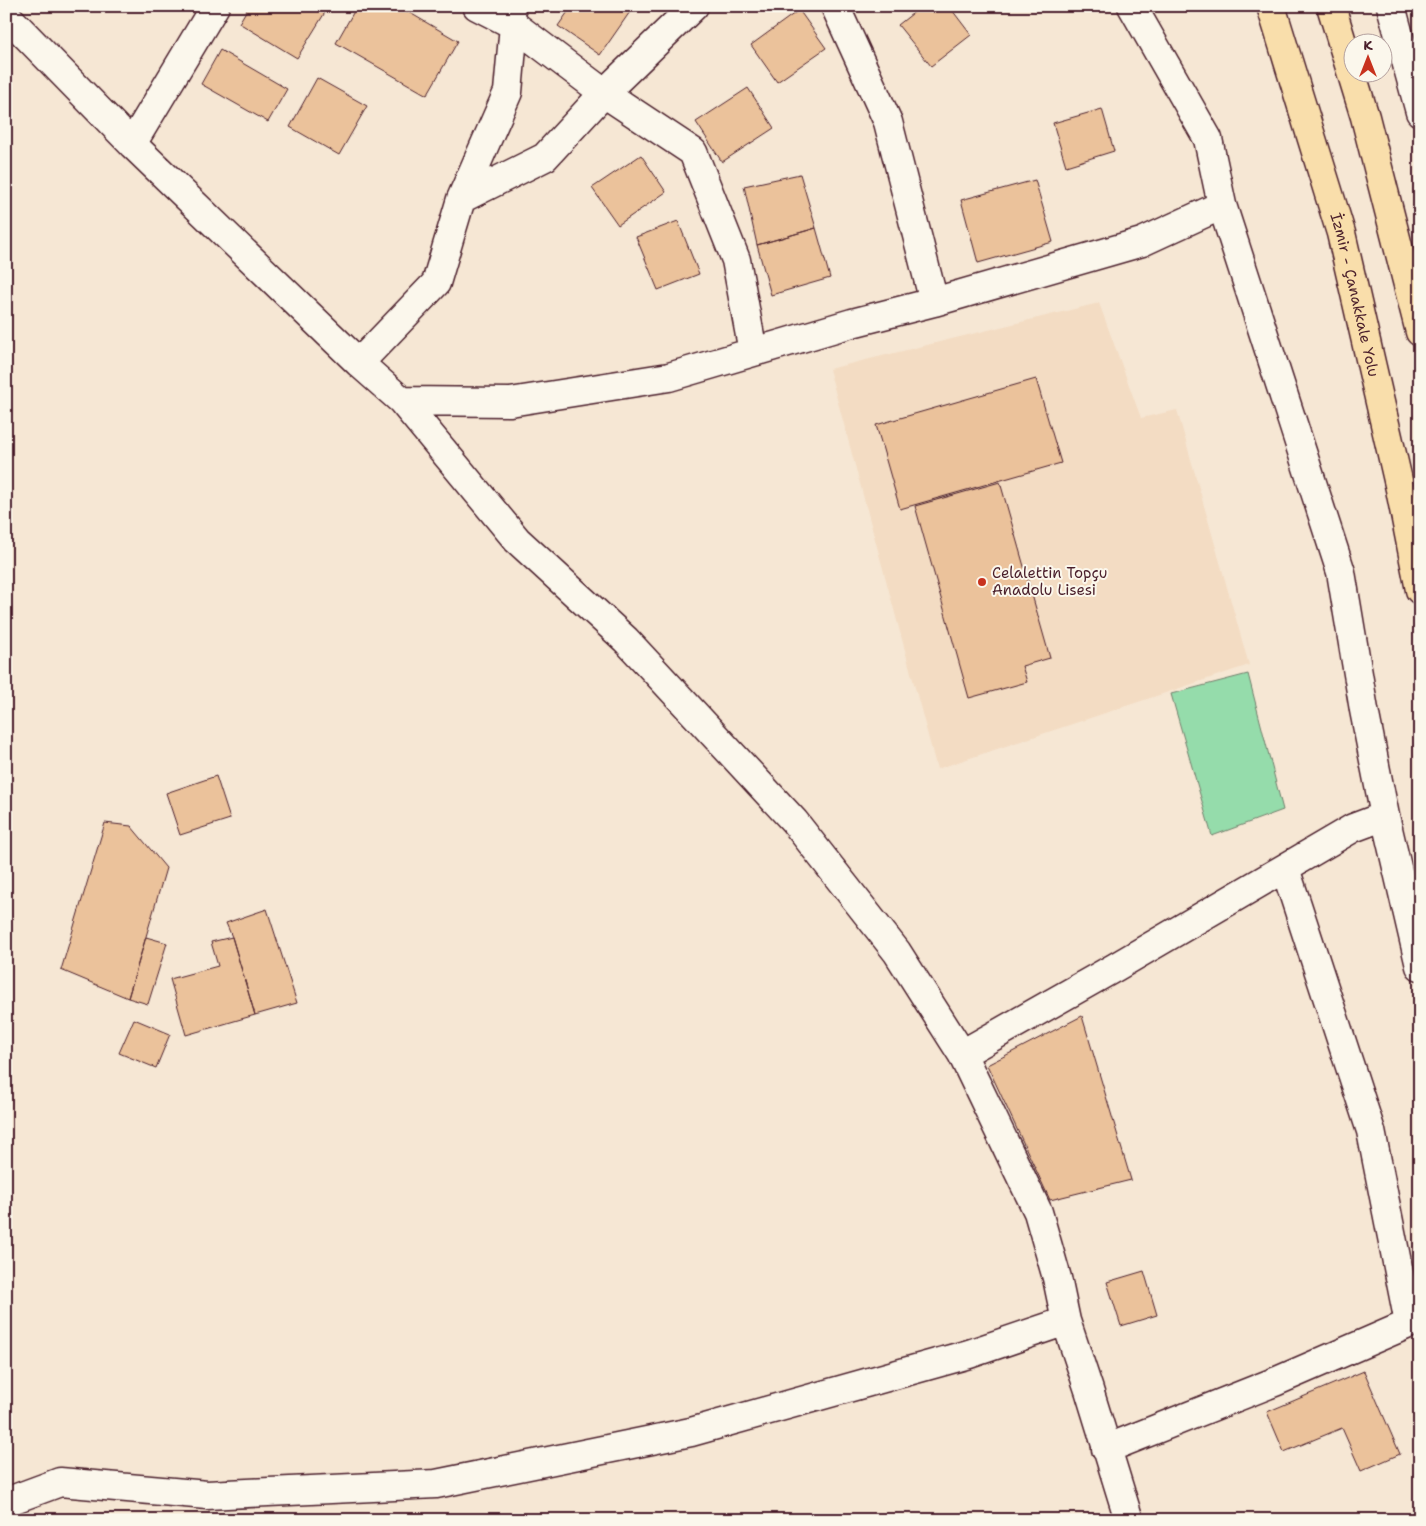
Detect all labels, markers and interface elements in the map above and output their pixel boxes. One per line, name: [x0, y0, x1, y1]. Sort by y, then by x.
north arrow: [1344, 32, 1394, 82]
text: K: [1363, 36, 1373, 54]
street label: İzmir - Çanakkale Yolu: [1325, 210, 1384, 379]
place label: Celalettin Topçu Anadolu Lisesi: [992, 563, 1107, 600]
marker: Celalettin Topçu Anadolu Lisesi: [976, 576, 988, 588]

